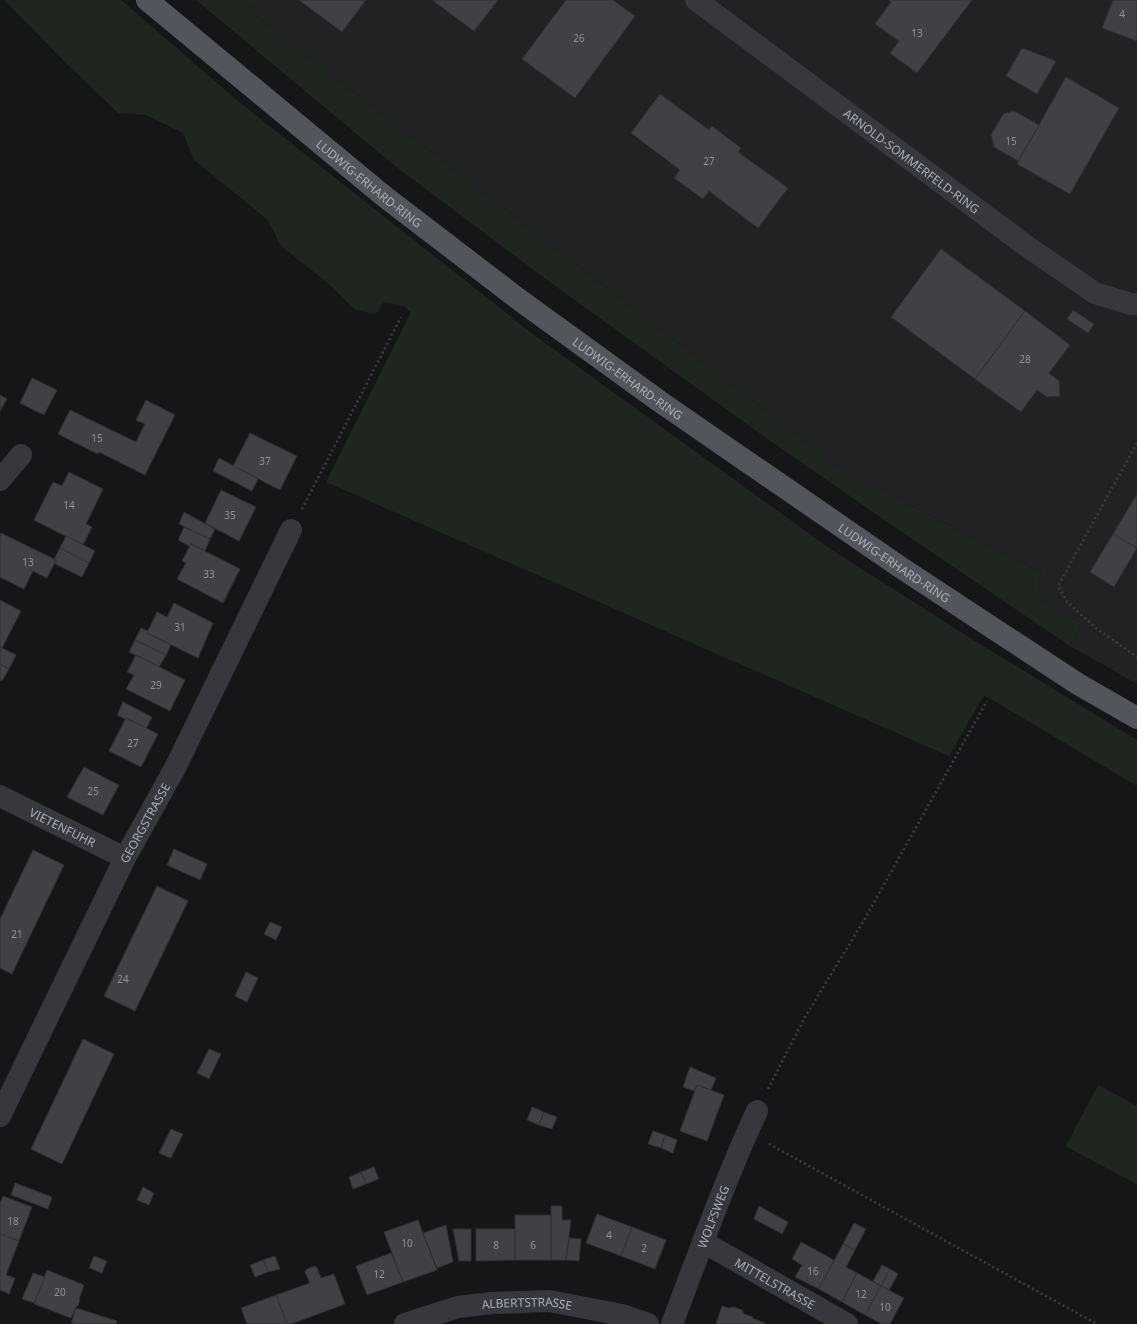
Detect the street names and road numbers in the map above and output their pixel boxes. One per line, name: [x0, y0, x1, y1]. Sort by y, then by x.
street label: ARNOLD-SOMMERFELD-RING: [840, 104, 983, 217]
street label: LUDWIG-ERHARD-RING: [313, 135, 426, 231]
street label: LUDWIG-ERHARD-RING: [569, 333, 686, 423]
street label: LUDWIG-ERHARD-RING: [835, 519, 954, 606]
street label: GEORGSTRASSE: [115, 780, 174, 866]
street label: VIETENFUHR: [27, 804, 99, 851]
street label: WOLFSWEG: [693, 1183, 733, 1250]
street label: MITTELSTRASSE: [732, 1253, 818, 1313]
street label: ALBERTSTRASSE: [481, 1292, 574, 1314]

